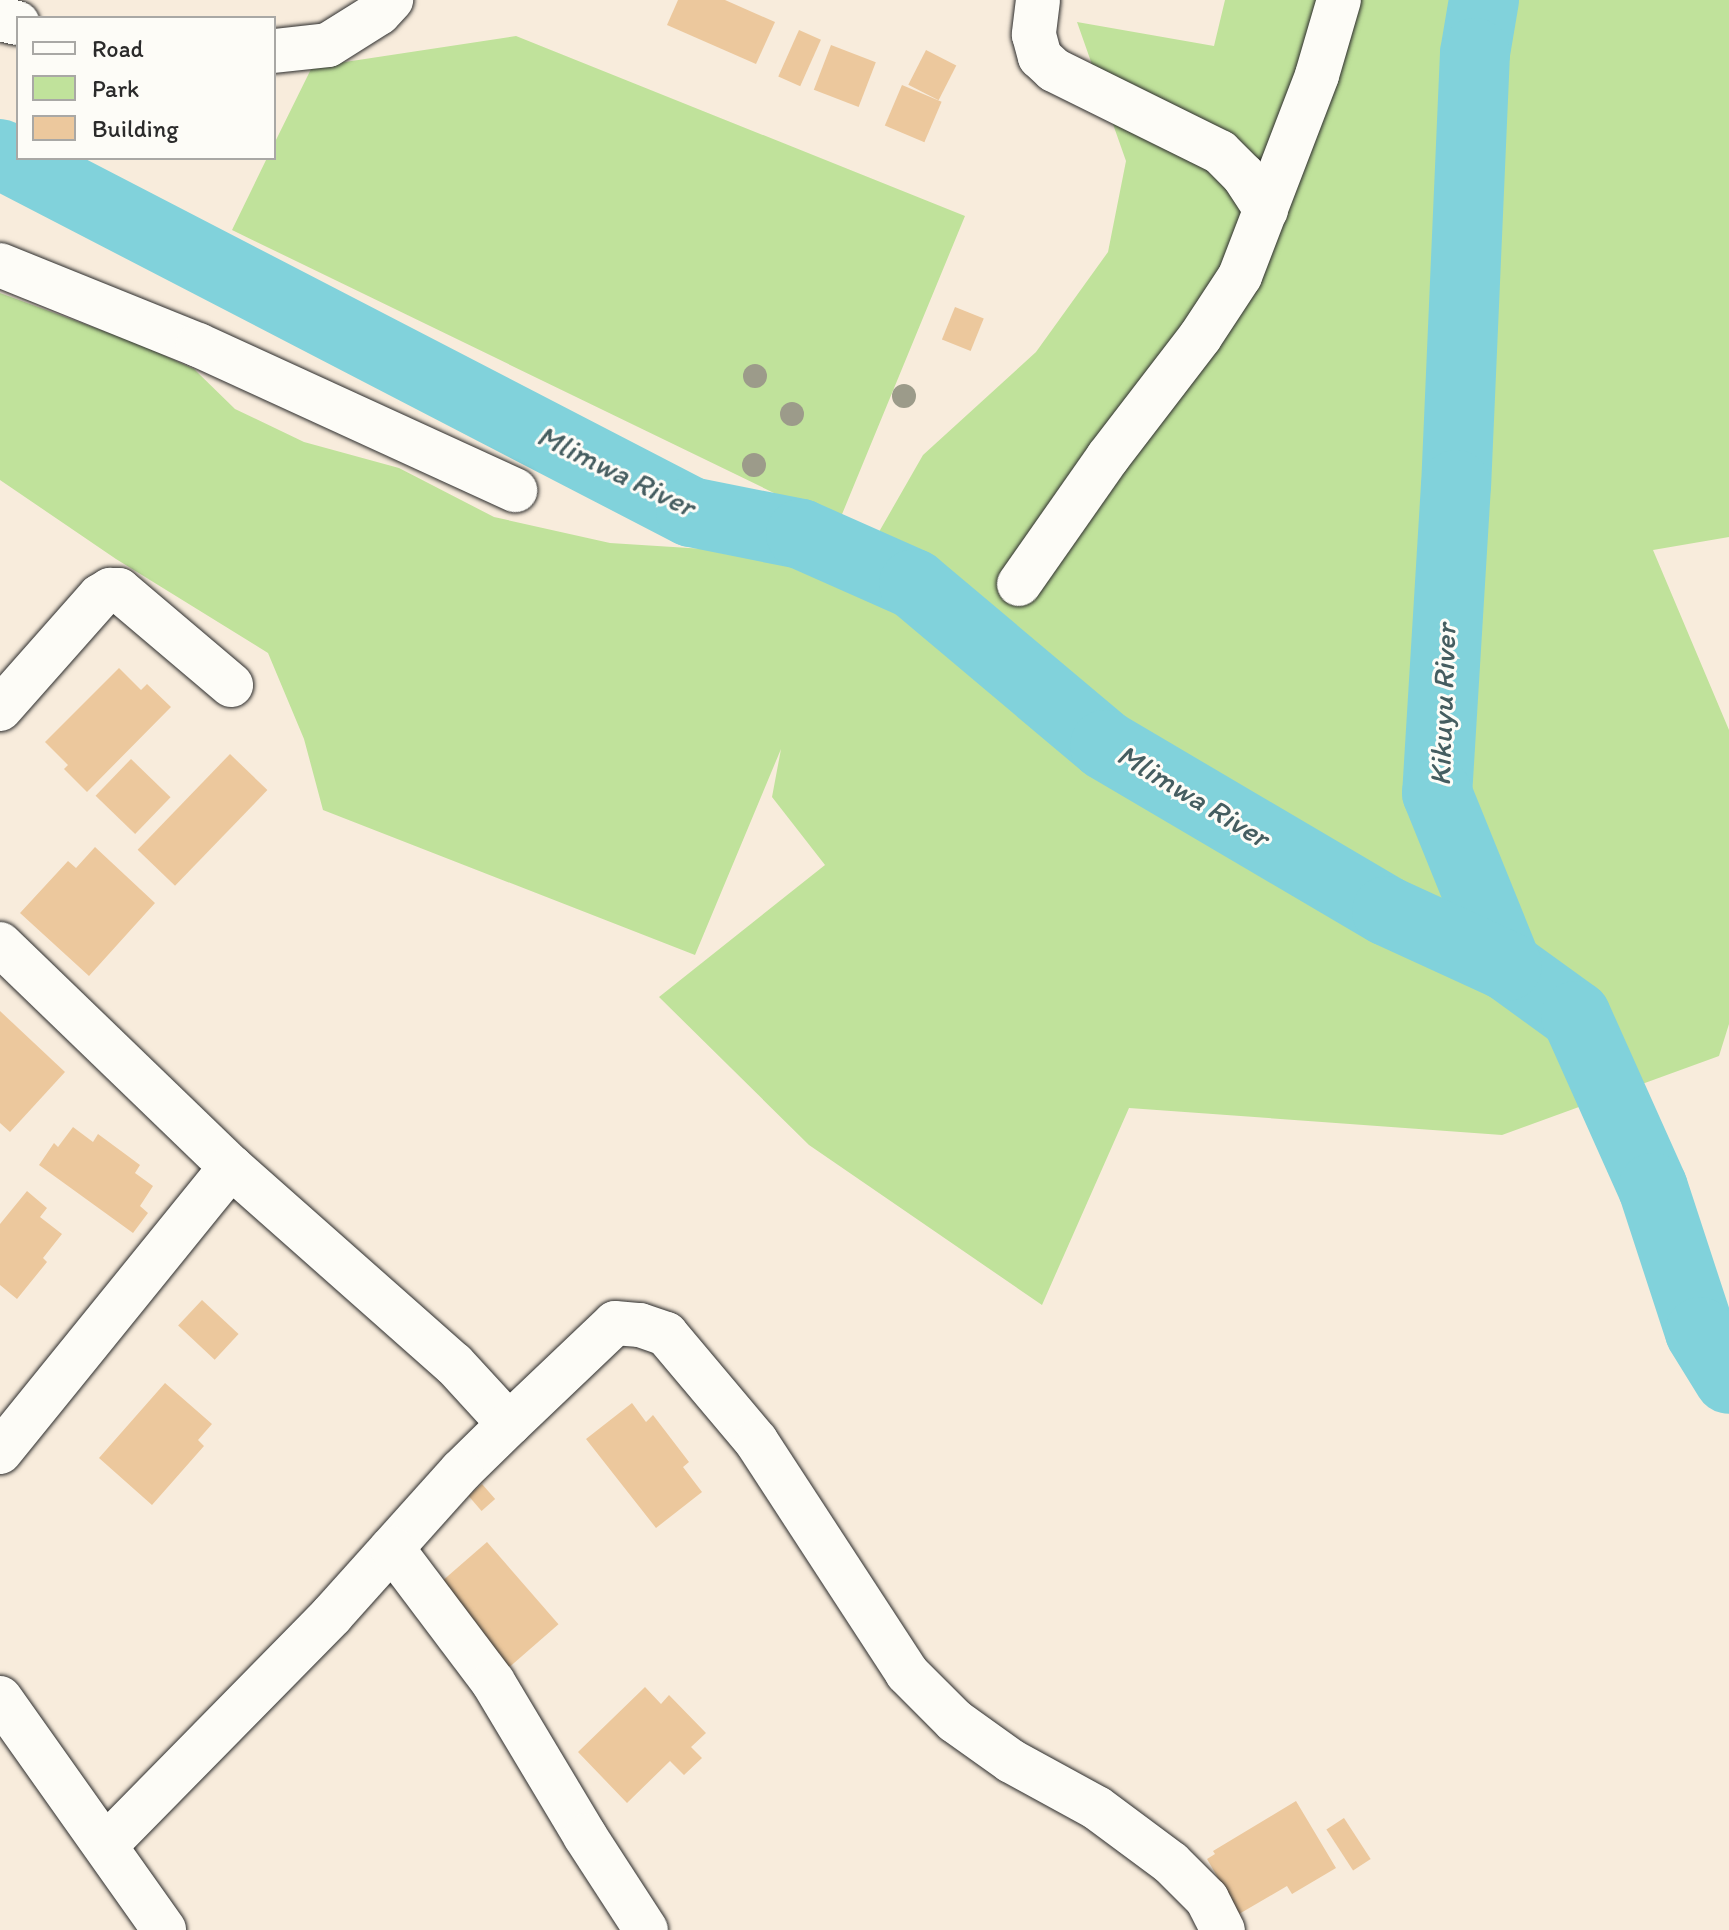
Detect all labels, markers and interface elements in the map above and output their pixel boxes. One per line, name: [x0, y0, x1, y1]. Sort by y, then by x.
legend: [16, 16, 276, 160]
text: Road: [92, 34, 144, 63]
text: Park: [92, 74, 139, 103]
text: Building: [92, 114, 179, 143]
water label: Mlimwa River: [531, 417, 701, 525]
water label: Kikuyu River: [1422, 624, 1464, 786]
water label: Mlimwa River: [1110, 737, 1276, 855]

